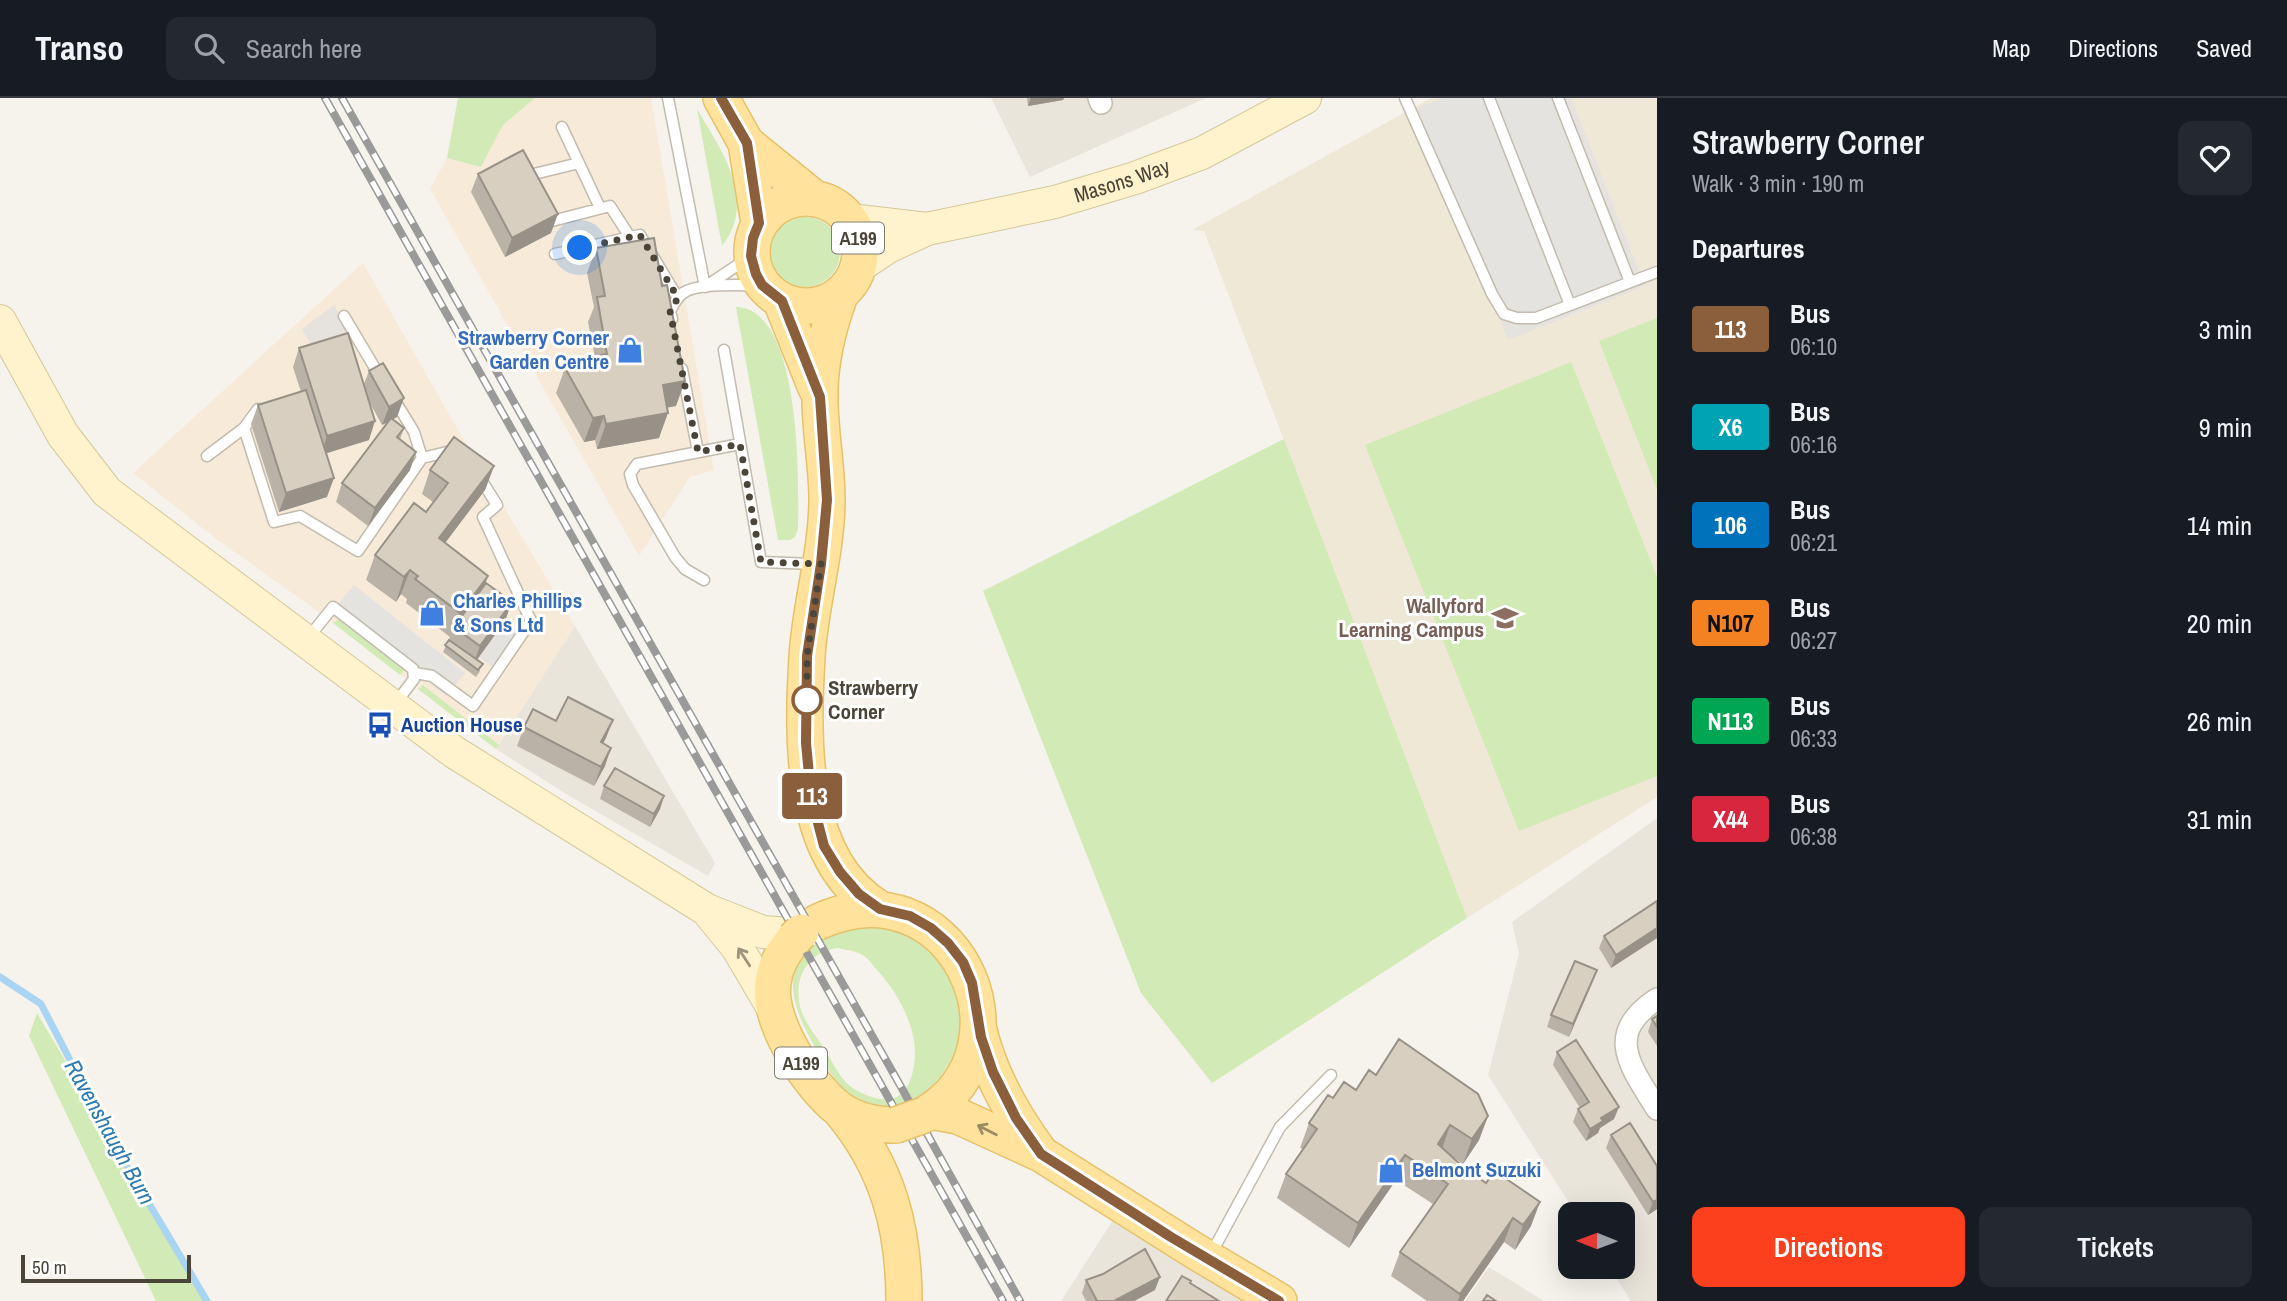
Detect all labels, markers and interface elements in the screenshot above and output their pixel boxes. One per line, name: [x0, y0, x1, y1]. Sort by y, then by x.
search box: [166, 17, 656, 80]
text: Transo: [35, 26, 124, 70]
icon: search: [190, 29, 228, 67]
text: Search here: [246, 31, 362, 66]
text: Map: [1992, 32, 2030, 64]
text: Directions: [2068, 32, 2158, 64]
text: Saved: [2196, 32, 2252, 64]
text: Strawberry Corner: [1692, 120, 1924, 164]
button: heart: [2178, 121, 2252, 195]
street label: Masons Way: [1071, 151, 1174, 209]
text: Walk · 3 min · 190 m: [1692, 168, 1864, 199]
road number: A199: [832, 222, 884, 254]
your location: [562, 230, 597, 265]
text: Departures: [1692, 231, 1805, 266]
text: Bus: [1790, 296, 1830, 331]
text: 3 min: [2199, 312, 2252, 347]
text: 113: [1715, 313, 1746, 345]
place label: Strawberry Corner Garden Centre: [458, 323, 609, 376]
text: 06:10: [1790, 331, 1837, 362]
shop icon: Strawberry Corner Garden Centre: [615, 335, 645, 365]
text: Bus: [1790, 394, 1830, 429]
text: 9 min: [2199, 410, 2252, 445]
text: X6: [1718, 411, 1743, 443]
text: 06:16: [1790, 429, 1837, 460]
text: Bus: [1790, 492, 1830, 527]
text: 14 min: [2187, 508, 2252, 543]
text: 106: [1714, 509, 1747, 541]
text: 06:21: [1790, 527, 1837, 558]
place label: Charles Phillips & Sons Ltd: [453, 586, 582, 639]
text: Bus: [1790, 590, 1830, 625]
place label: Wallyford Learning Campus: [1339, 591, 1484, 644]
shop icon: Charles Phillips & Sons Ltd: [417, 598, 447, 628]
school or university icon: Wallyford Learning Campus: [1490, 603, 1520, 633]
text: 20 min: [2187, 606, 2252, 641]
text: N107: [1707, 607, 1754, 639]
text: 06:27: [1790, 625, 1837, 656]
place label: Strawberry Corner: [828, 673, 918, 726]
marker: Strawberry Corner: [792, 685, 822, 715]
text: Bus: [1790, 688, 1830, 723]
text: 26 min: [2187, 704, 2252, 739]
text: N113: [1708, 705, 1753, 737]
bus stop icon: Auction House: [365, 710, 395, 740]
place label: Auction House: [401, 710, 523, 739]
text: 06:33: [1790, 723, 1837, 754]
line badge: 113: [772, 773, 852, 819]
text: 113: [796, 780, 828, 812]
text: Bus: [1790, 786, 1830, 821]
text: 31 min: [2187, 802, 2252, 837]
text: X44: [1713, 803, 1748, 835]
text: 06:38: [1790, 821, 1837, 852]
one-way arrow: [737, 948, 751, 968]
road number: A199: [775, 1048, 827, 1079]
water label: Ravenshaugh Burn: [58, 1054, 163, 1210]
one-way arrow: [977, 1122, 998, 1136]
shop icon: Belmont Suzuki: [1376, 1155, 1406, 1185]
place label: Belmont Suzuki: [1412, 1155, 1541, 1184]
north arrow: [1558, 1202, 1634, 1279]
map controls: [1558, 1202, 1635, 1279]
button: Directions: [1692, 1207, 1965, 1287]
button: Tickets: [1979, 1207, 2252, 1287]
scale bar: [21, 1252, 191, 1284]
text: 50 m: [32, 1254, 67, 1280]

